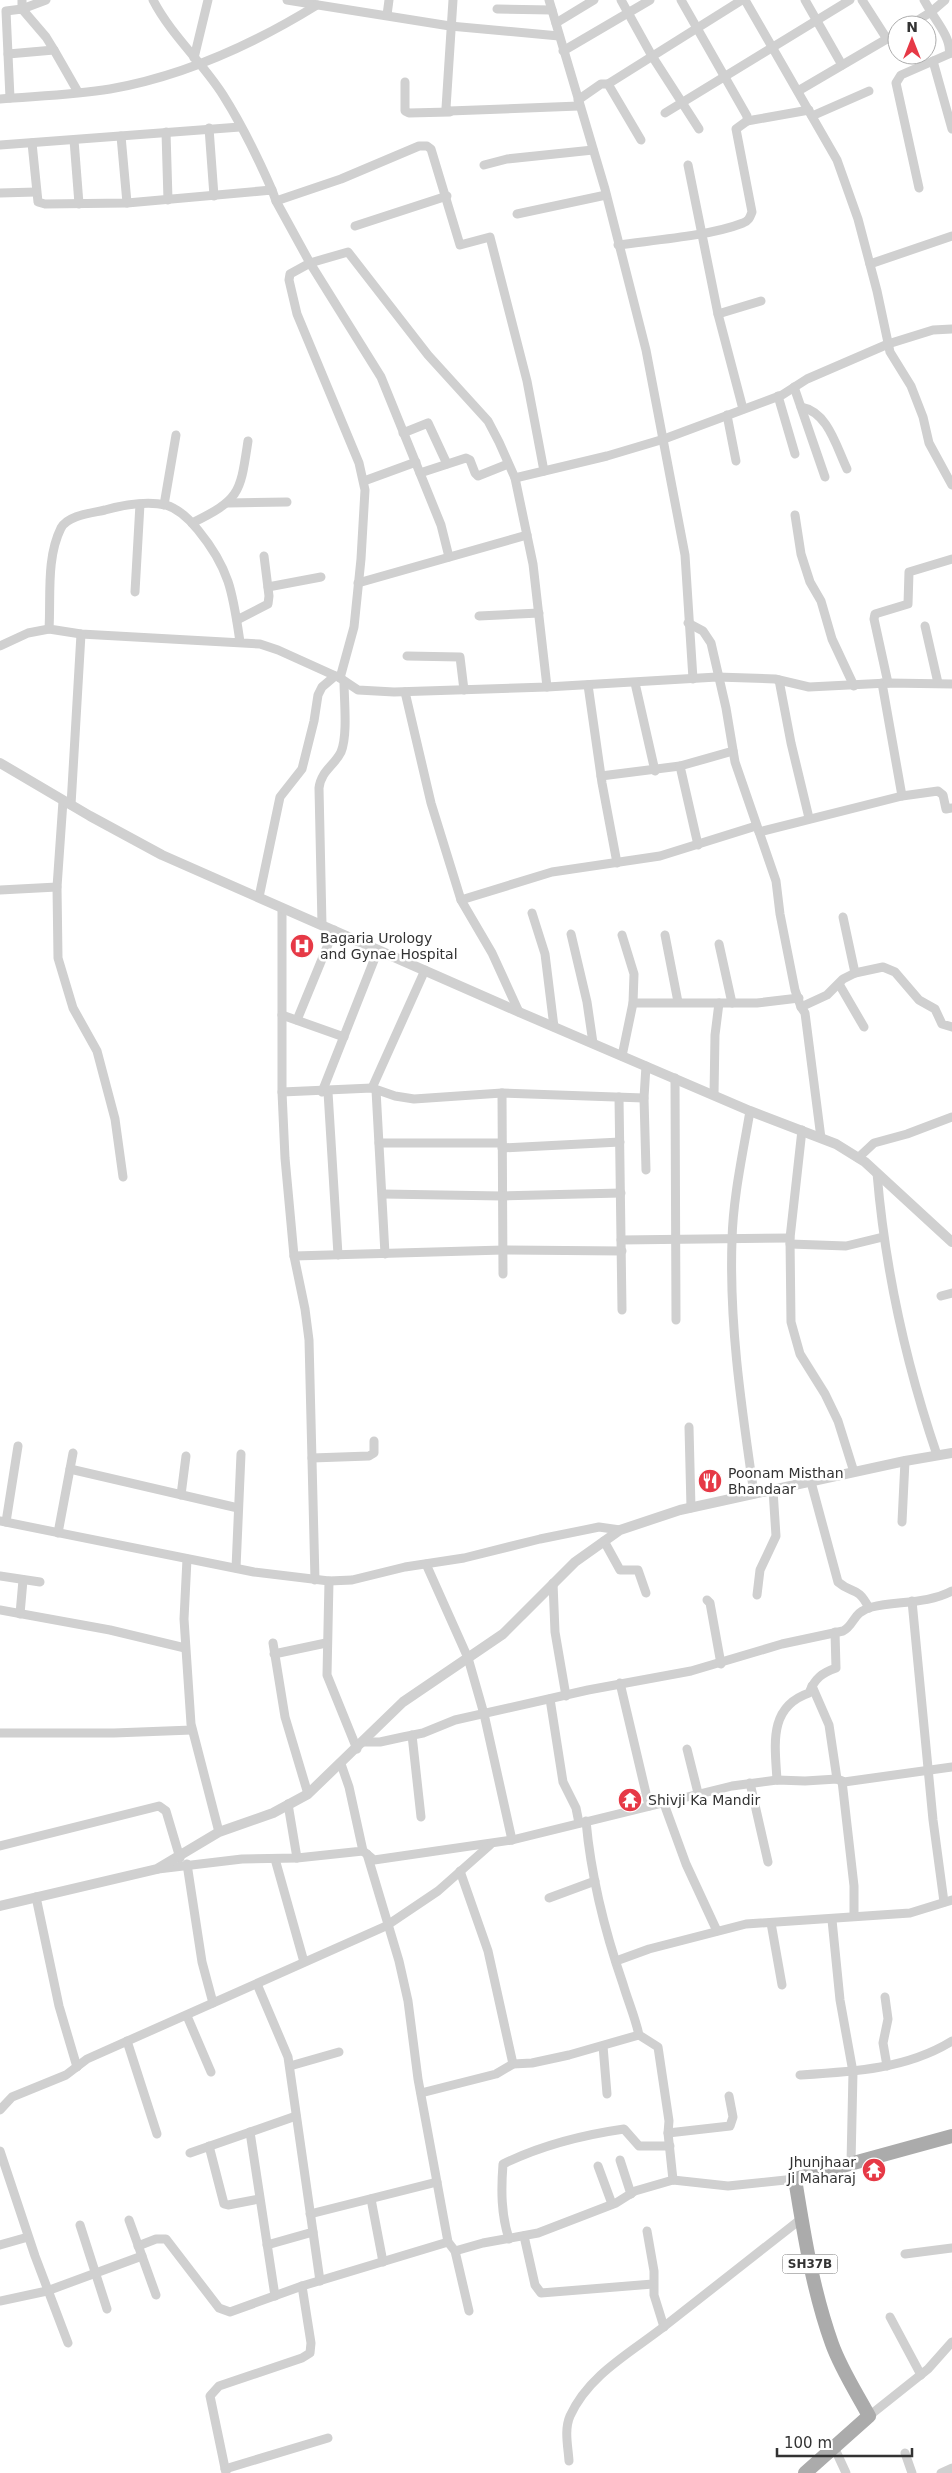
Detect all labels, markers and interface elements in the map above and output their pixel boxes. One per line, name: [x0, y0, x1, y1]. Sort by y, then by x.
north arrow: [887, 15, 937, 65]
text: N: [906, 19, 918, 35]
place label: Bagaria Urology and Gynae Hospital: [320, 930, 458, 962]
hospital icon: Bagaria Urology and Gynae Hospital: [289, 933, 315, 959]
place label: Poonam Misthan Bhandaar: [728, 1465, 844, 1497]
restaurant icon: Poonam Misthan Bhandaar: [697, 1468, 723, 1494]
temple icon: Shivji Ka Mandir: [617, 1787, 643, 1813]
place label: Shivji Ka Mandir: [648, 1792, 760, 1808]
place label: Jhunjhaar Ji Maharaj: [786, 2154, 856, 2186]
temple icon: Jhunjhaar Ji Maharaj: [861, 2157, 887, 2183]
road number: SH37B: [782, 2254, 838, 2274]
scale bar: [777, 2426, 912, 2458]
text: 100 m: [784, 2434, 832, 2452]

